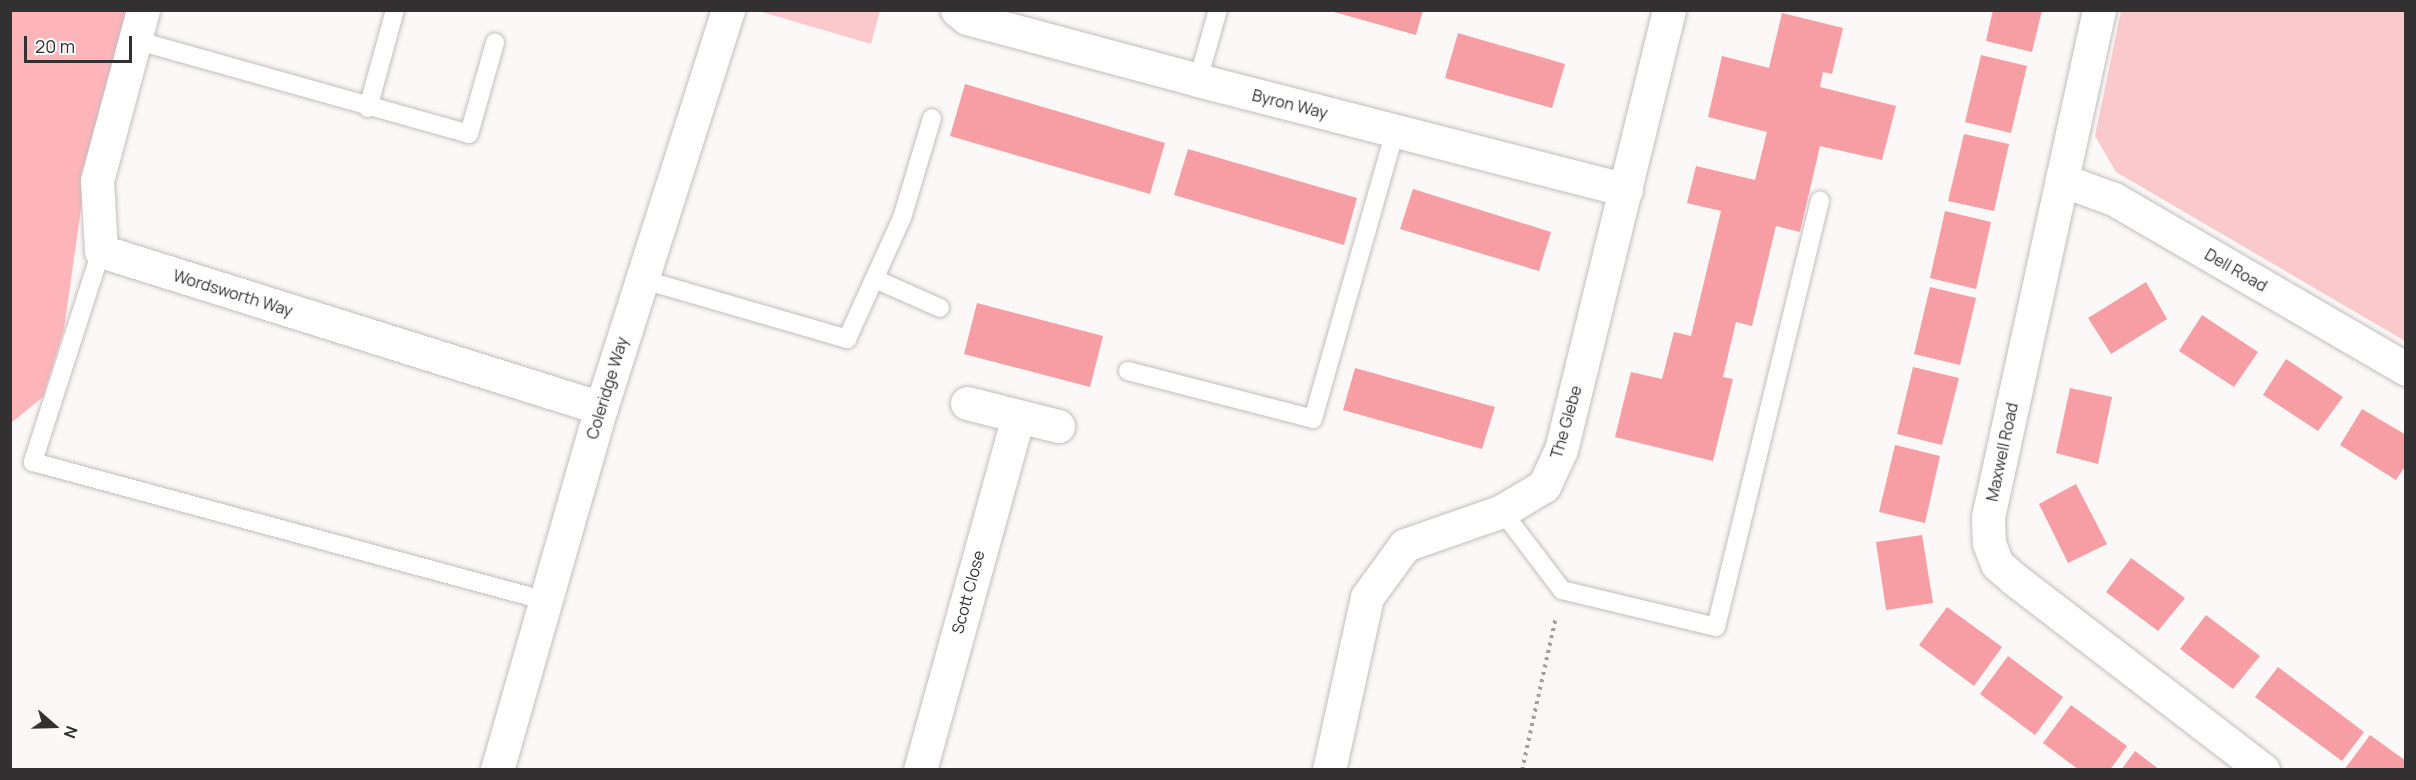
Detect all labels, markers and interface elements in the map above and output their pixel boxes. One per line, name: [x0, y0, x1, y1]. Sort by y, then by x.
scale bar: [27, 24, 135, 62]
text: 20 m: [35, 34, 75, 58]
street label: Byron Way: [1250, 85, 1330, 123]
street label: Dell Road: [2201, 245, 2271, 295]
street label: Wordsworth Way: [171, 266, 295, 320]
street label: Coleridge Way: [582, 334, 632, 442]
street label: The Glebe: [1546, 383, 1586, 461]
street label: Maxwell Road: [1982, 401, 2022, 503]
street label: Scott Close: [948, 548, 988, 636]
north arrow: [24, 696, 84, 756]
text: N: [59, 723, 83, 741]

